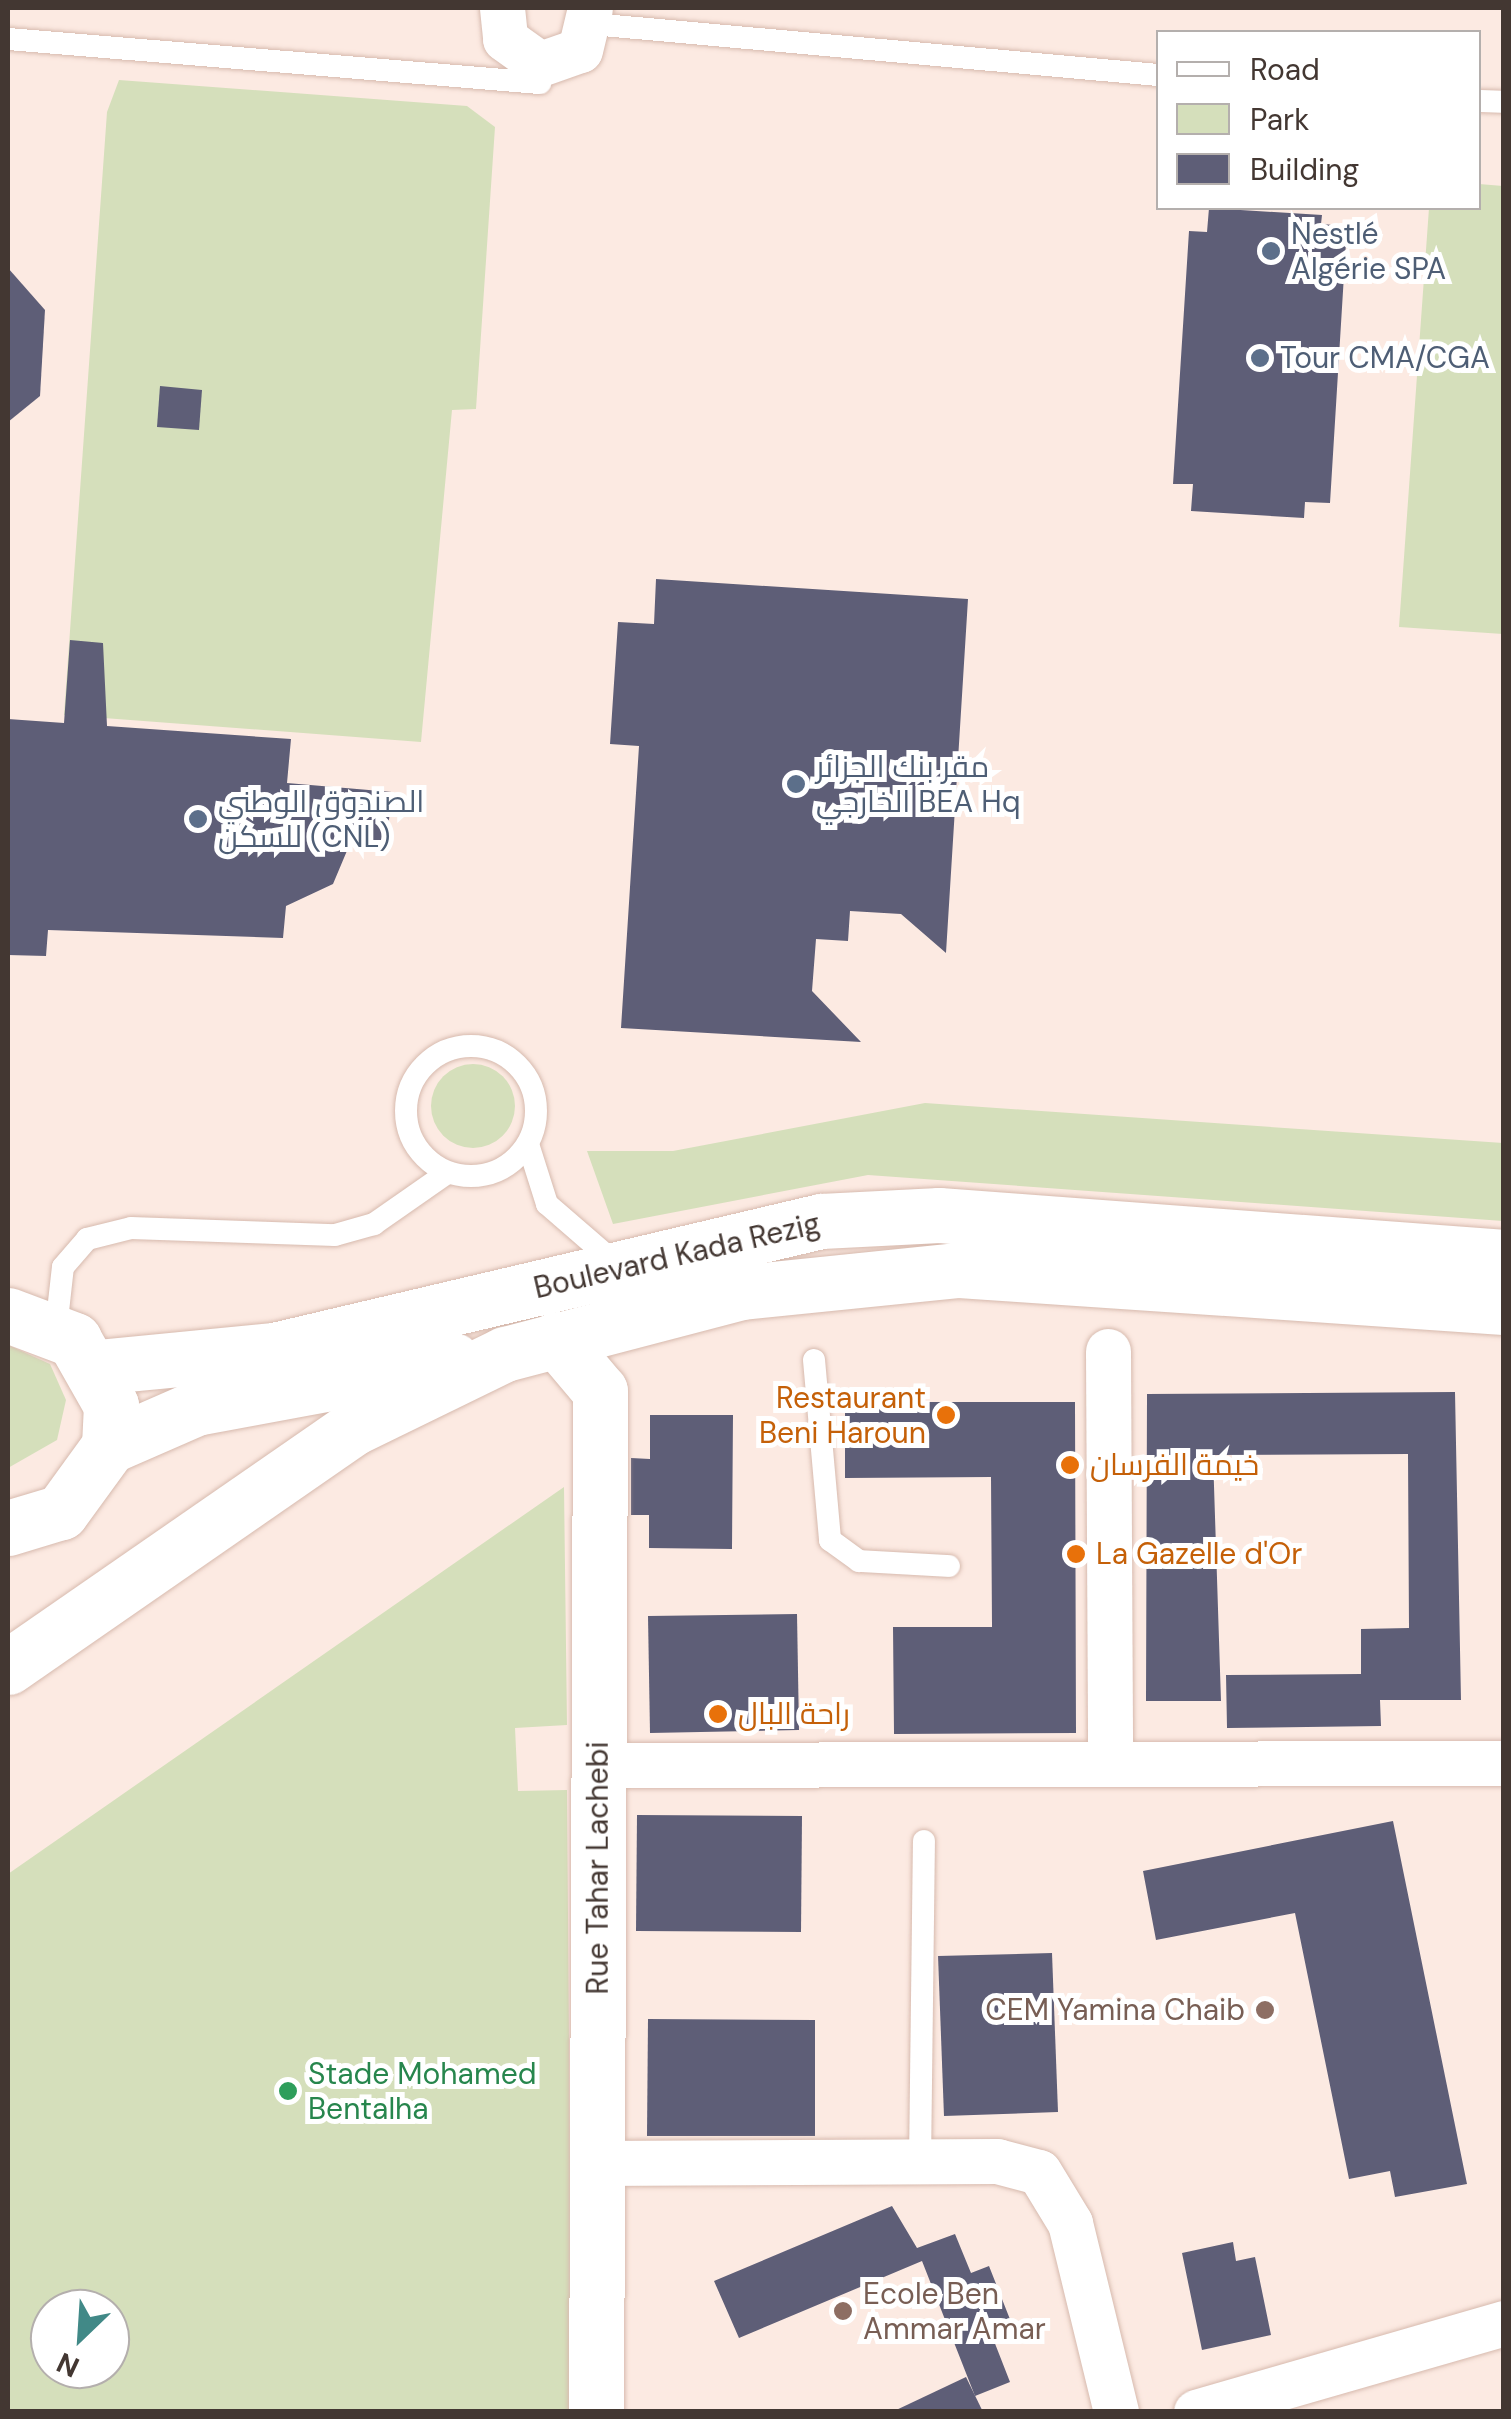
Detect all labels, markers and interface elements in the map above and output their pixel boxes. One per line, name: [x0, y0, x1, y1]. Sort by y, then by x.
legend: [1156, 30, 1481, 210]
text: Road: [1250, 50, 1320, 89]
text: Park: [1250, 100, 1309, 139]
text: Building: [1250, 150, 1359, 189]
place label: Nestlé Algérie SPA: [1291, 216, 1446, 286]
marker: Nestlé Algérie SPA: [1260, 240, 1282, 262]
place label: Tour CMA/CGA: [1280, 340, 1490, 376]
marker: Tour CMA/CGA: [1249, 347, 1271, 369]
place label: مقر بنك الجزائر الخارجي BEA Hq: [816, 749, 1020, 820]
marker: مقر بنك الجزائر الخارجي BEA Hq: [785, 773, 807, 795]
place label: الصندوق الوطني للسكن (CNL): [218, 784, 424, 854]
marker: الصندوق الوطني للسكن (CNL): [187, 808, 209, 830]
street label: Boulevard Kada Rezig: [530, 1206, 824, 1306]
place label: Restaurant Beni Haroun: [759, 1380, 926, 1450]
marker: Restaurant Beni Haroun: [935, 1404, 957, 1426]
place label: خيمة الفرسان: [1090, 1447, 1259, 1483]
marker: خيمة الفرسان: [1059, 1454, 1081, 1476]
place label: La Gazelle d'Or: [1096, 1536, 1302, 1572]
marker: La Gazelle d'Or: [1065, 1543, 1087, 1565]
place label: راحة البال: [738, 1696, 850, 1732]
marker: راحة البال: [707, 1703, 729, 1725]
street label: Rue Tahar Lachebi: [580, 1741, 616, 1995]
place label: CEM Yamina Chaib: [985, 1992, 1245, 2028]
marker: CEM Yamina Chaib: [1254, 1999, 1276, 2021]
place label: Stade Mohamed Bentalha: [308, 2056, 536, 2126]
marker: Stade Mohamed Bentalha: [277, 2080, 299, 2102]
place label: Ecole Ben Ammar Amar: [863, 2276, 1046, 2346]
north arrow: [30, 2289, 130, 2389]
marker: Ecole Ben Ammar Amar: [832, 2300, 854, 2322]
text: N: [51, 2344, 85, 2386]

